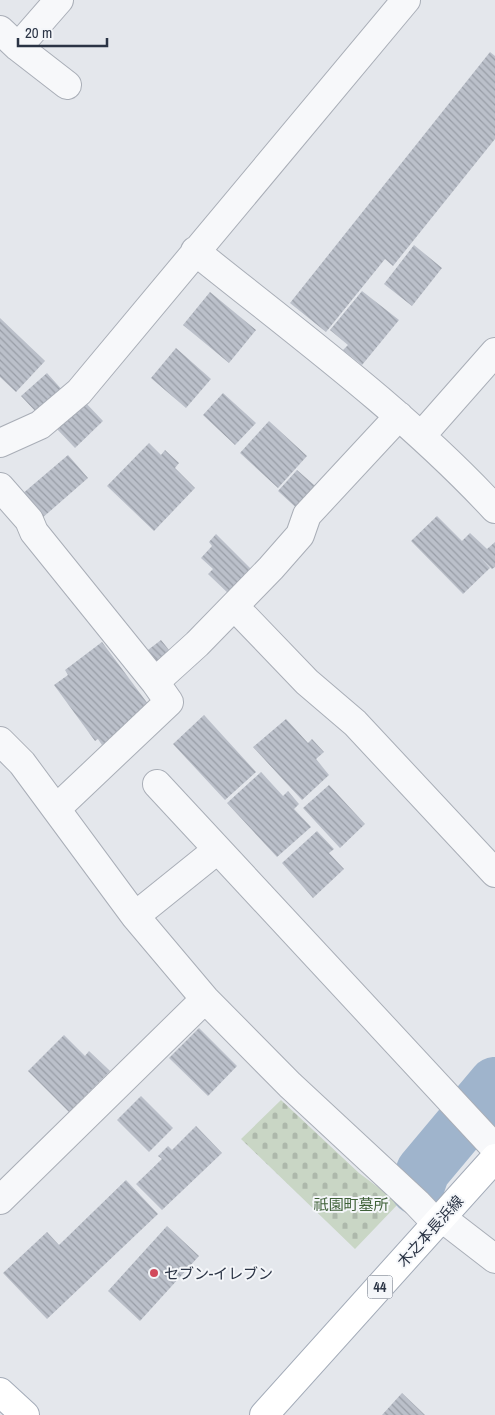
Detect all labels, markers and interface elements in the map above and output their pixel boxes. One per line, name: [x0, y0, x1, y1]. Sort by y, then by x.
scale bar: [18, 15, 106, 47]
text: 20 m: [25, 22, 52, 43]
street label: 木之本長浜線: [392, 1191, 468, 1271]
park label: 祇園町墓所: [313, 1194, 389, 1215]
place label: セブン-イレブン: [164, 1263, 273, 1284]
marker: セブン-イレブン: [148, 1267, 160, 1279]
road number: 44: [368, 1275, 392, 1298]

